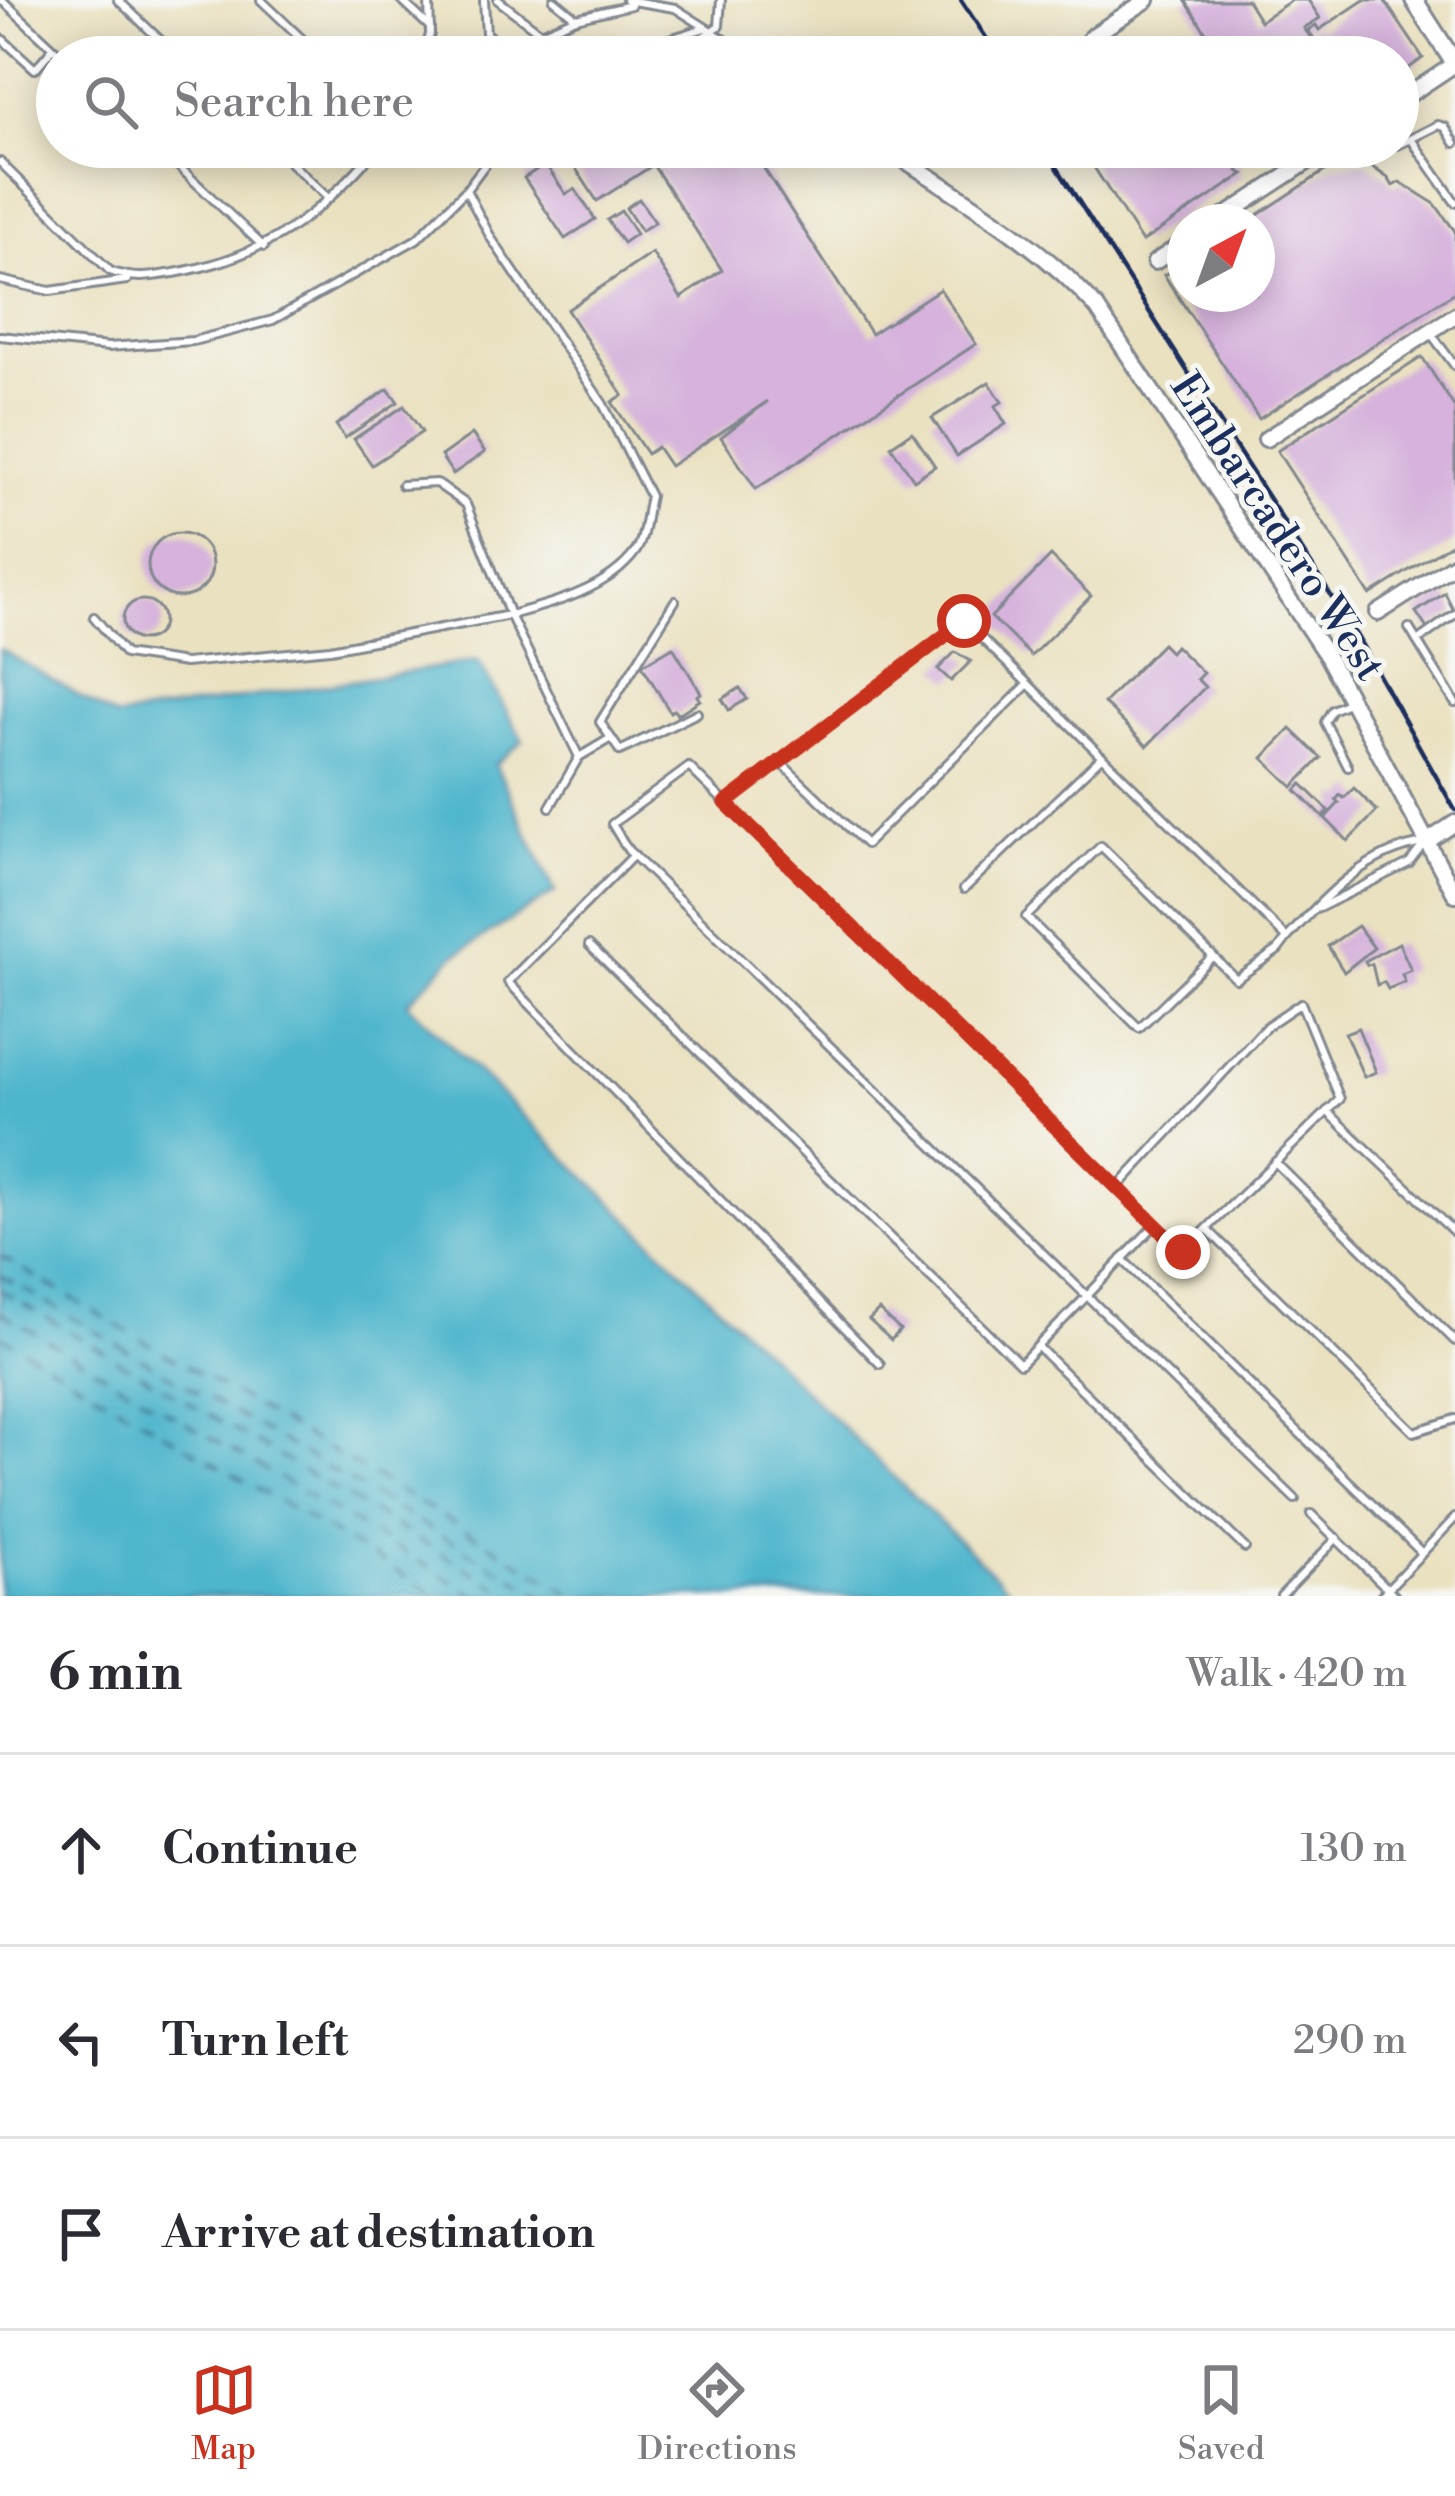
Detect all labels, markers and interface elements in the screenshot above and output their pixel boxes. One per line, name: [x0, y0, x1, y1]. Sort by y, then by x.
search box: [36, 36, 1419, 168]
icon: search: [78, 69, 144, 135]
text: Search here: [174, 74, 414, 131]
north arrow: [1167, 204, 1275, 312]
street label: Embarcadero West: [1158, 364, 1396, 691]
route start: [937, 594, 991, 648]
route end: [1156, 1225, 1210, 1279]
text: 6 min: [48, 1642, 182, 1706]
text: Walk · 420 m: [1186, 1650, 1407, 1699]
icon: ahead: [48, 1817, 114, 1883]
text: Continue: [162, 1821, 358, 1878]
text: 130 m: [1301, 1825, 1407, 1874]
icon: left: [48, 2009, 114, 2075]
text: Turn left: [162, 2013, 348, 2070]
text: 290 m: [1293, 2017, 1407, 2066]
icon: arrive: [48, 2201, 114, 2267]
text: Arrive at destination: [162, 2205, 595, 2262]
tab: Map: [191, 2357, 257, 2470]
tab: Directions: [638, 2357, 797, 2470]
tab: Saved: [1178, 2357, 1264, 2470]

